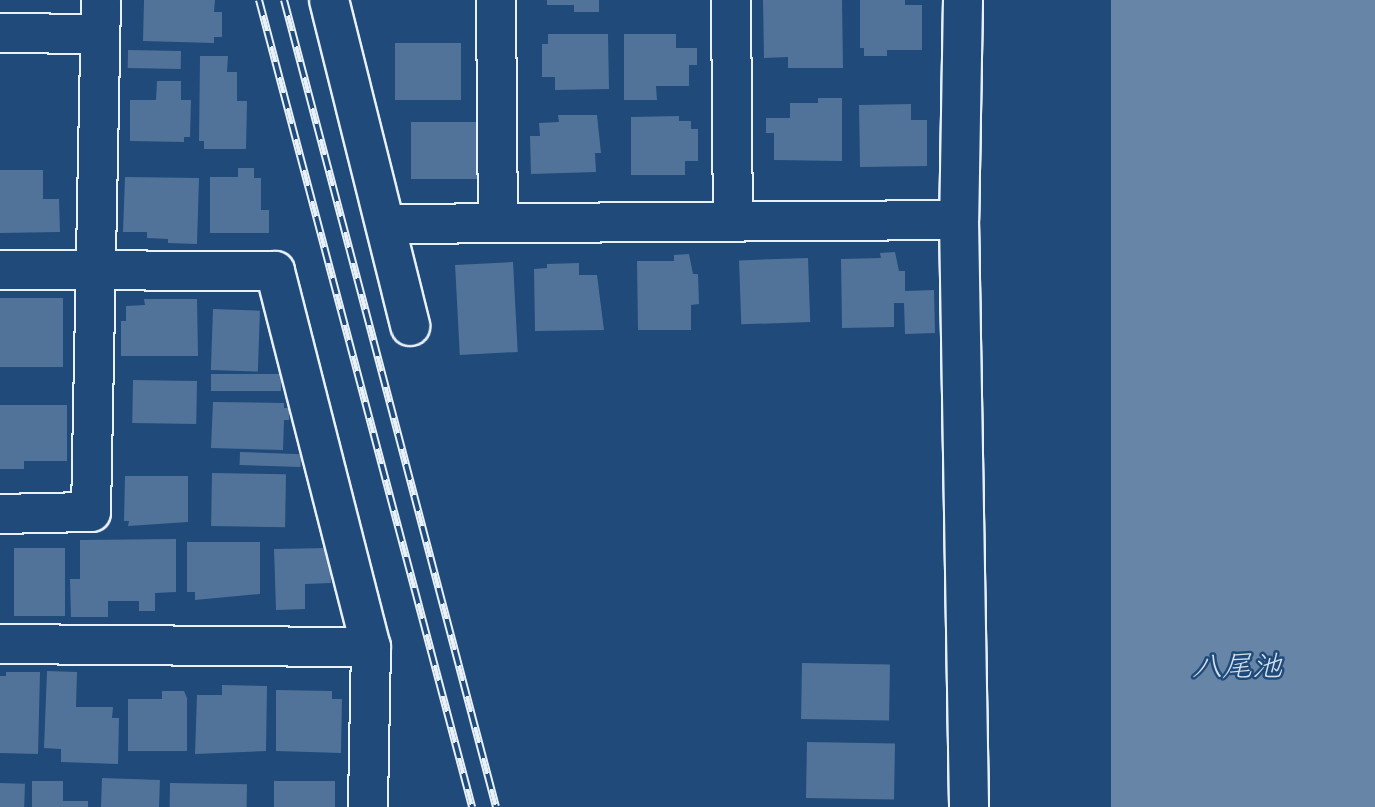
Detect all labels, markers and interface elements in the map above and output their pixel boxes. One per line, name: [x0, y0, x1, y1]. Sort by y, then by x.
water label: 八尾池: [1192, 651, 1282, 687]

